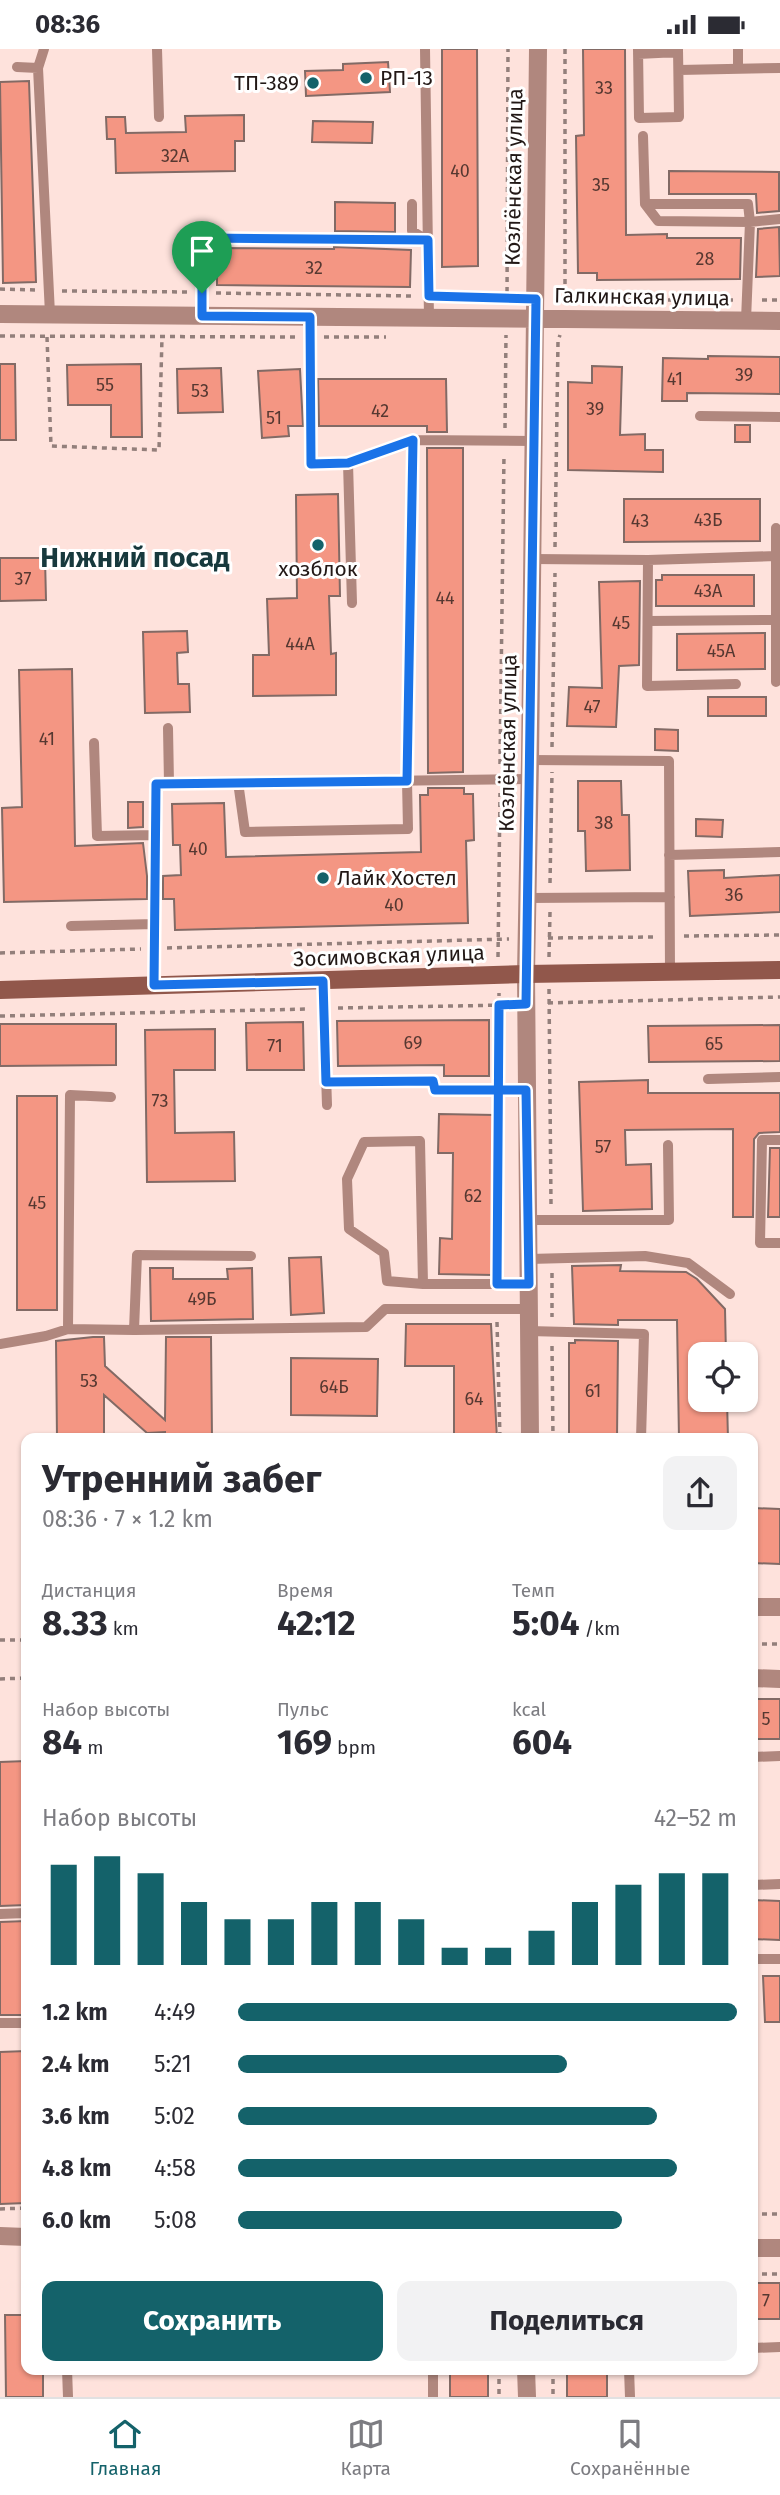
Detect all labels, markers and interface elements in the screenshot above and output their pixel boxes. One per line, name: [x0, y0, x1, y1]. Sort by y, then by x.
text: 08:36: [35, 9, 100, 40]
place label: РП-13: [380, 65, 433, 91]
place label: ТП-389: [234, 70, 299, 96]
marker: РП-13: [358, 70, 374, 86]
marker: ТП-389: [305, 75, 321, 91]
house number: 33: [595, 77, 613, 99]
street label: Козлёнская улица: [499, 88, 529, 266]
house number: 32А: [161, 145, 190, 167]
house number: 40: [450, 160, 470, 182]
house number: 35: [592, 174, 610, 196]
pin: [172, 221, 232, 293]
icon: arrive: [183, 232, 221, 270]
house number: 28: [696, 248, 714, 270]
house number: 32: [305, 257, 323, 279]
street label: Галкинская улица: [554, 282, 730, 312]
house number: 39: [735, 364, 753, 386]
house number: 41: [667, 368, 683, 390]
house number: 55: [96, 374, 114, 396]
house number: 53: [191, 380, 209, 402]
house number: 39: [586, 398, 604, 420]
house number: 42: [371, 400, 389, 422]
house number: 51: [266, 407, 282, 429]
house number: 43Б: [694, 509, 722, 531]
house number: 43: [631, 510, 649, 532]
marker: хозблок: [310, 537, 326, 553]
district label: Нижний посад: [40, 541, 230, 574]
place label: хозблок: [278, 556, 358, 582]
house number: 37: [15, 568, 31, 590]
house number: 43А: [694, 580, 723, 602]
house number: 44: [435, 587, 455, 609]
house number: 45: [612, 612, 630, 634]
house number: 44А: [285, 633, 315, 655]
house number: 45А: [707, 640, 736, 662]
street label: Козлёнская улица: [493, 654, 523, 832]
house number: 47: [583, 696, 601, 718]
house number: 41: [39, 728, 55, 750]
house number: 38: [595, 812, 614, 834]
house number: 40: [188, 838, 208, 860]
place label: Лайк Хостел: [337, 865, 457, 891]
marker: Лайк Хостел: [315, 870, 331, 886]
house number: 36: [725, 884, 743, 906]
house number: 40: [384, 894, 404, 916]
street label: Зосимовская улица: [293, 940, 485, 972]
house number: 69: [404, 1032, 422, 1054]
house number: 65: [705, 1033, 723, 1055]
house number: 71: [267, 1035, 283, 1057]
house number: 73: [152, 1090, 168, 1112]
house number: 57: [595, 1136, 611, 1158]
house number: 62: [464, 1185, 482, 1207]
house number: 45: [28, 1192, 46, 1214]
house number: 49Б: [187, 1288, 217, 1310]
map controls: [688, 1342, 758, 1412]
button: locate: [688, 1342, 758, 1412]
house number: 53: [80, 1370, 98, 1392]
house number: 64Б: [319, 1376, 349, 1398]
house number: 61: [585, 1380, 601, 1402]
house number: 64: [464, 1388, 484, 1410]
text: Утренний забег: [42, 1456, 321, 1502]
button: share: [663, 1456, 737, 1530]
text: 08:36 · 7 × 1.2 km: [42, 1505, 213, 1533]
text: Дистанция: [42, 1579, 137, 1602]
text: Время: [277, 1579, 333, 1602]
text: Темп: [512, 1579, 555, 1602]
text: 8.33: [42, 1602, 108, 1644]
text: 42:12: [277, 1602, 356, 1644]
text: 5:04: [512, 1602, 579, 1644]
text: km: [108, 1617, 139, 1640]
text: /km: [579, 1617, 620, 1640]
text: Набор высоты: [42, 1698, 170, 1721]
text: Пульс: [277, 1698, 329, 1721]
text: kcal: [512, 1698, 546, 1721]
house number: 5: [761, 1708, 771, 1730]
text: 84: [42, 1721, 82, 1763]
text: 169: [277, 1721, 332, 1763]
text: 604: [512, 1721, 572, 1763]
text: m: [82, 1736, 103, 1759]
text: bpm: [332, 1736, 376, 1759]
text: Набор высоты: [42, 1804, 197, 1832]
text: 42–52 m: [654, 1804, 737, 1832]
text: 1.2 km: [42, 1998, 108, 2026]
text: 4:49: [154, 1998, 196, 2026]
text: 2.4 km: [42, 2050, 109, 2078]
text: 5:21: [154, 2050, 192, 2078]
text: 3.6 km: [42, 2102, 110, 2130]
text: 5:02: [154, 2102, 195, 2130]
text: 4.8 km: [42, 2154, 111, 2182]
text: 4:58: [154, 2154, 196, 2182]
text: 6.0 km: [42, 2206, 111, 2234]
text: 5:08: [154, 2206, 197, 2234]
button: Сохранить: [42, 2281, 383, 2361]
button: Поделиться: [397, 2281, 737, 2361]
house number: 7: [762, 2290, 770, 2312]
tab: Главная: [90, 2415, 161, 2480]
tab: Карта: [341, 2415, 391, 2480]
tab: Сохранённые: [570, 2415, 690, 2480]

